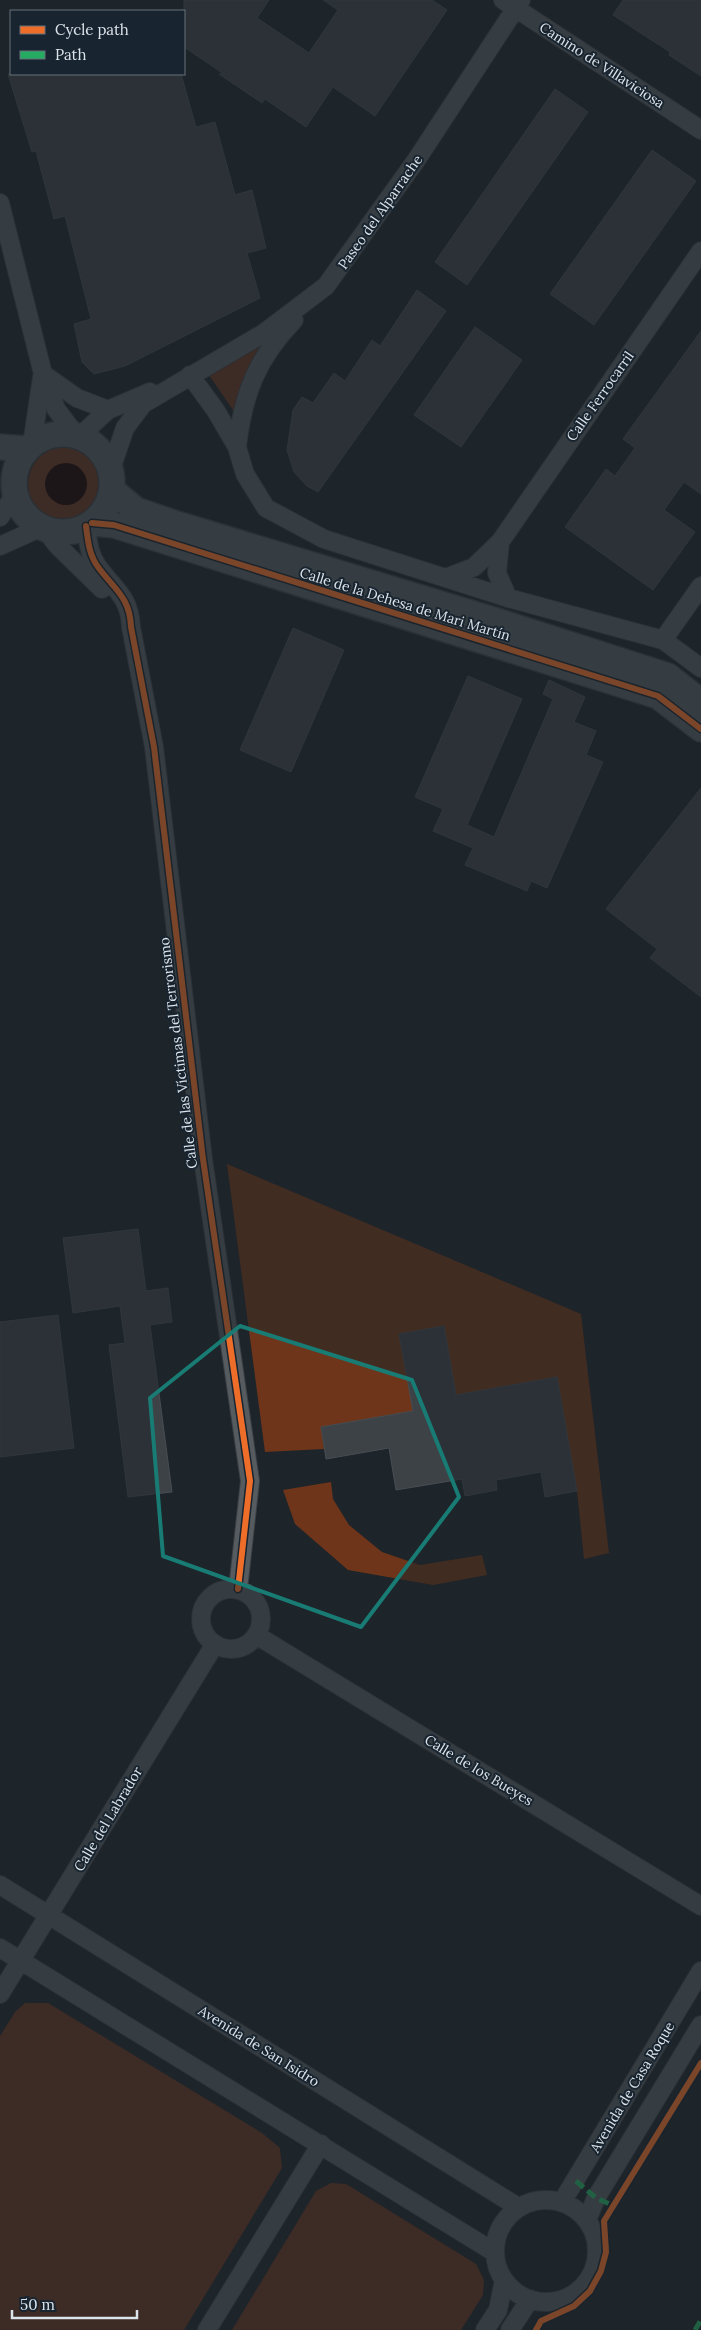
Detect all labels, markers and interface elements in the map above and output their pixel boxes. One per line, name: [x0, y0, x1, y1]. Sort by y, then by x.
legend: [10, 10, 185, 75]
street label: Camino de Villaviciosa: [536, 18, 668, 112]
text: Cycle path: [55, 20, 129, 39]
text: Path: [55, 45, 86, 64]
street label: Paseo del Alparrache: [334, 151, 427, 273]
street label: Calle Ferrocarril: [562, 347, 638, 444]
street label: Calle de la Dehesa de Mari Martín: [298, 563, 513, 645]
street label: Calle de las Víctimas del Terrorismo: [155, 936, 201, 1170]
street label: Calle de los Bueyes: [421, 1730, 537, 1810]
street label: Calle del Labrador: [70, 1763, 146, 1875]
street label: Avenida de San Isidro: [194, 2001, 323, 2091]
street label: Avenida de Casa Roque: [585, 2018, 678, 2157]
scale bar: [12, 2288, 138, 2320]
text: 50 m: [20, 2295, 55, 2314]

